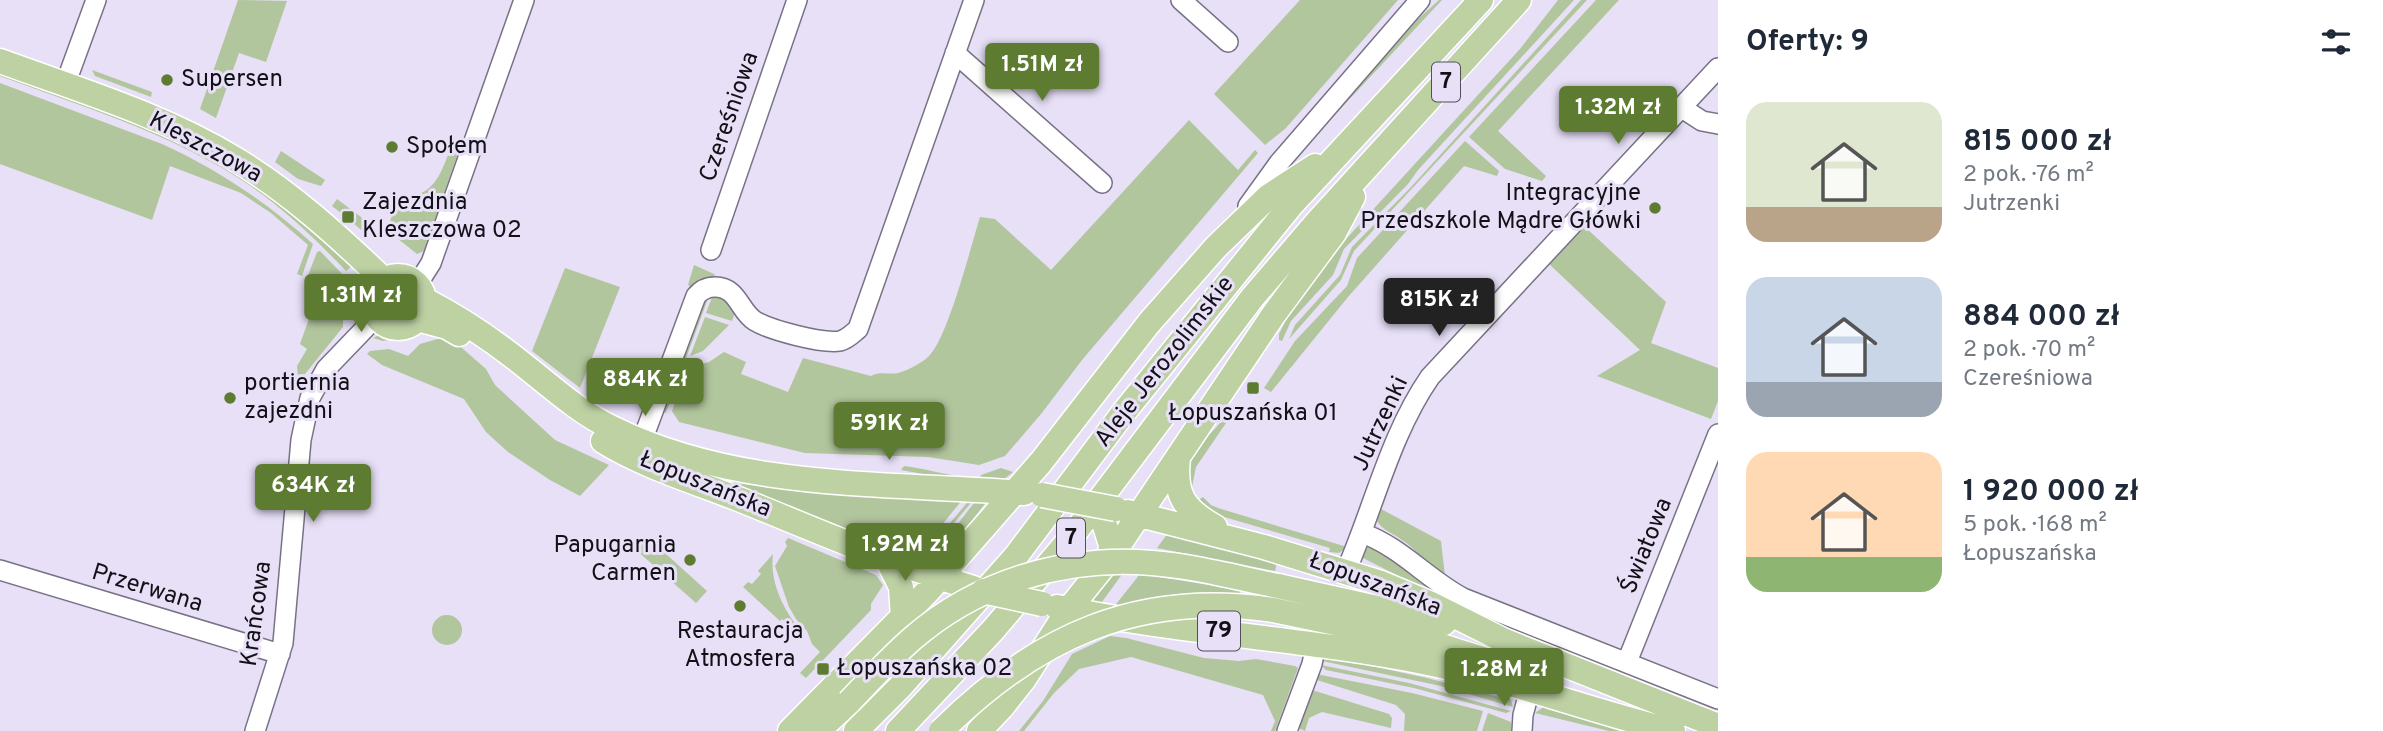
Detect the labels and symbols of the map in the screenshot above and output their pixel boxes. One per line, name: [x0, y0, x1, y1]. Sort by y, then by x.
pin: 1.51M zł: [970, 43, 1114, 103]
street label: Czereśniowa: [694, 48, 766, 186]
road number: 7: [1432, 62, 1460, 102]
place label: Supersen: [181, 65, 283, 95]
marker: Supersen: [159, 72, 175, 88]
pin: 1.32M zł: [1546, 86, 1690, 146]
street label: Kleszczowa: [143, 106, 267, 190]
place label: Społem: [406, 132, 488, 162]
marker: Społem: [384, 139, 400, 155]
place label: Integracyjne Przedszkole Mądre Główki: [1360, 179, 1641, 237]
place label: Zajezdnia Kleszczowa 02: [362, 188, 522, 246]
marker: Integracyjne Przedszkole Mądre Główki: [1647, 200, 1663, 216]
marker: Zajezdnia Kleszczowa 02: [340, 209, 356, 225]
street label: Aleje Jerozolimskie: [1089, 270, 1241, 454]
pin: 1.31M zł: [289, 274, 433, 334]
pin: 815K zł: [1374, 278, 1504, 338]
pin: 884K zł: [580, 358, 710, 418]
place label: portiernia zajezdni: [244, 369, 350, 427]
street label: Jutrzenki: [1346, 372, 1416, 476]
marker: Łopuszańska 01: [1245, 380, 1261, 396]
marker: portiernia zajezdni: [222, 390, 238, 406]
place label: Łopuszańska 01: [1168, 399, 1338, 429]
pin: 591K zł: [824, 402, 954, 462]
street label: Łopuszańska: [635, 445, 775, 525]
pin: 634K zł: [248, 464, 378, 524]
street label: Światowa: [1612, 493, 1680, 598]
road number: 7: [1057, 518, 1085, 558]
pin: 1.92M zł: [833, 524, 977, 583]
place label: Papugarnia Carmen: [553, 531, 676, 589]
street label: Łopuszańska: [1305, 546, 1445, 624]
marker: Papugarnia Carmen: [682, 552, 698, 568]
street label: Przerwana: [88, 558, 206, 620]
street label: Krańcowa: [235, 559, 279, 669]
marker: Restauracja Atmosfera: [732, 598, 748, 614]
road number: 79: [1198, 611, 1240, 650]
place label: Restauracja Atmosfera: [677, 617, 803, 675]
pin: 1.28M zł: [1432, 648, 1576, 708]
place label: Łopuszańska 02: [837, 654, 1012, 684]
marker: Łopuszańska 02: [815, 661, 831, 677]

